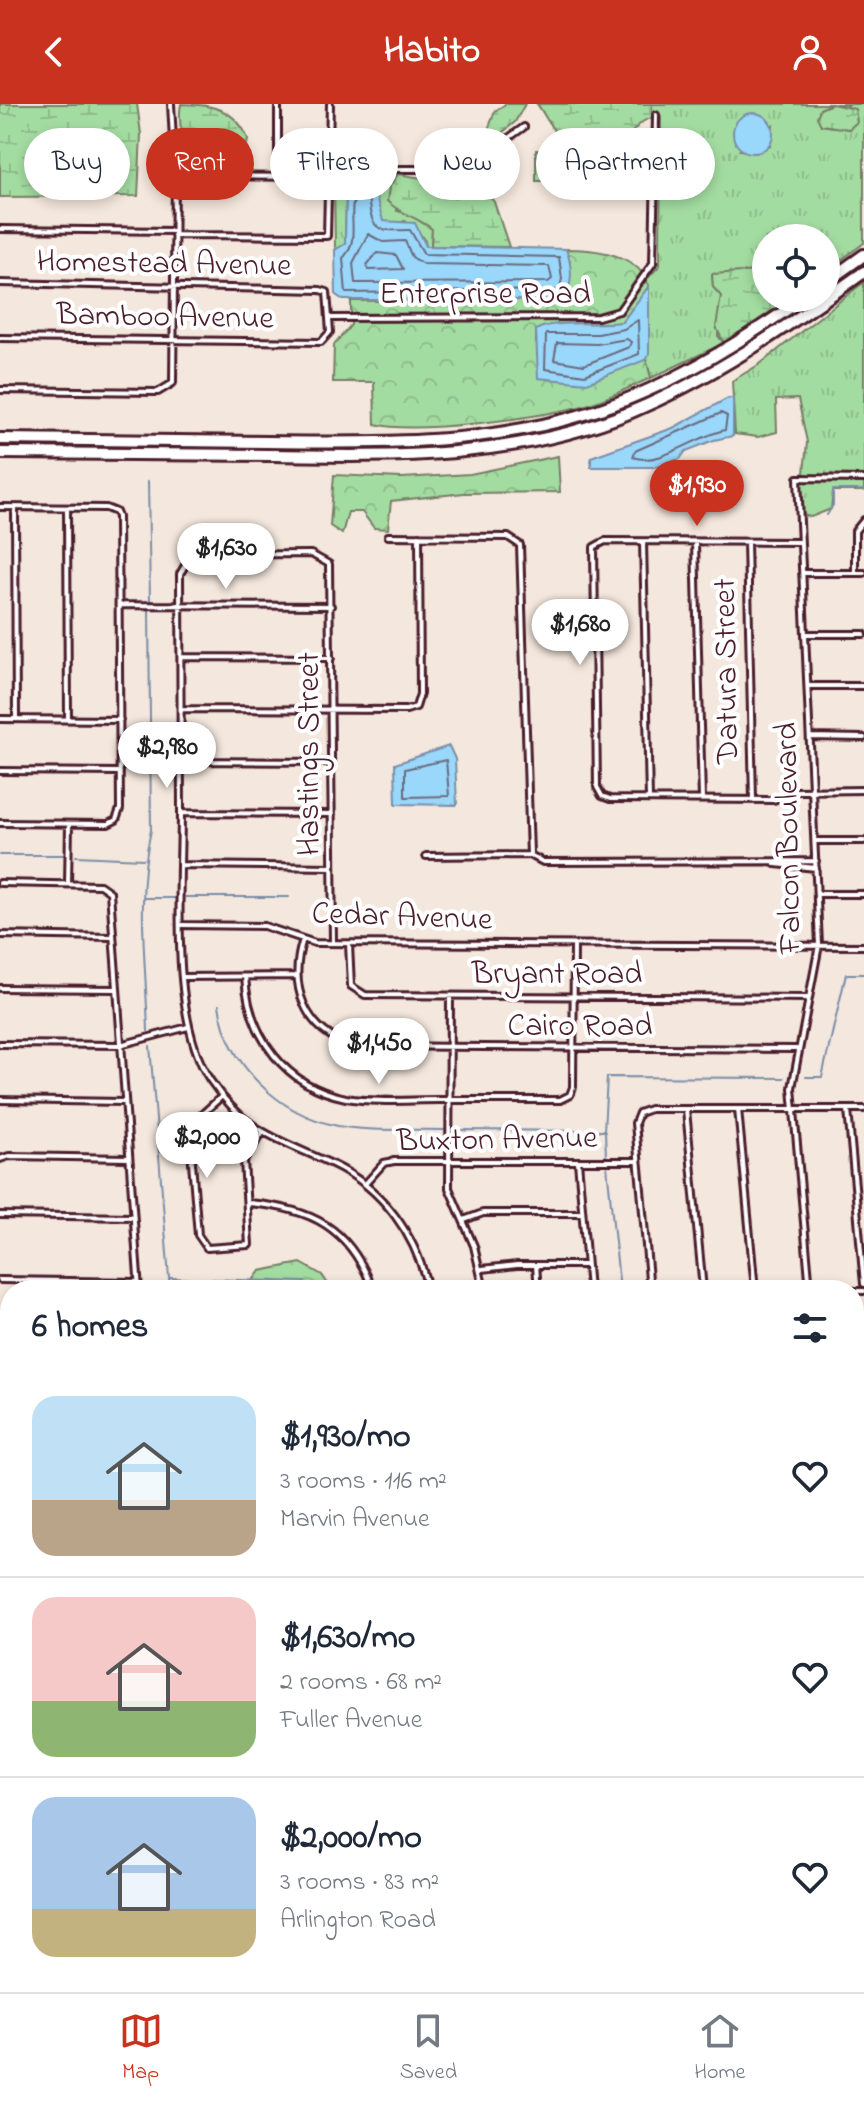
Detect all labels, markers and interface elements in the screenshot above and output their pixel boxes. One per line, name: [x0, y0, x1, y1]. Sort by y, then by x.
text: Habito: [384, 26, 480, 79]
icon: back: [32, 30, 76, 74]
icon: person: [788, 30, 832, 74]
chip: Buy: [24, 128, 130, 200]
chip: Rent: [146, 128, 254, 200]
chip: Filters: [270, 128, 398, 200]
chip: New: [414, 128, 520, 200]
chip: Apartment: [536, 128, 715, 200]
map controls: [752, 224, 840, 312]
button: locate: [752, 224, 840, 312]
street label: Homestead Avenue: [36, 239, 292, 291]
street label: Enterprise Road: [379, 272, 591, 319]
street label: Bamboo Avenue: [55, 293, 275, 343]
pin: $1,930: [632, 460, 762, 528]
text: $1,930: [668, 467, 726, 505]
pin: $1,630: [161, 523, 291, 591]
text: $1,630: [195, 530, 257, 568]
street label: Datura Street: [703, 578, 753, 765]
pin: $1,680: [515, 599, 645, 667]
text: $1,680: [550, 606, 610, 644]
street label: Hastings Street: [287, 652, 334, 856]
pin: $2,980: [102, 722, 232, 790]
street label: Falcon Boulevard: [764, 722, 816, 955]
text: $2,980: [136, 729, 198, 767]
street label: Cedar Avenue: [311, 891, 494, 945]
street label: Bryant Road: [471, 952, 642, 999]
street label: Cairo Road: [508, 1004, 652, 1051]
pin: $1,450: [314, 1018, 444, 1086]
text: $1,450: [346, 1025, 412, 1063]
pin: $2,000: [142, 1112, 272, 1180]
street label: Buxton Avenue: [395, 1116, 599, 1166]
text: $2,000: [174, 1119, 240, 1157]
text: 6 homes: [32, 1303, 148, 1353]
icon: filters: [788, 1306, 832, 1350]
text: $1,930/mo: [280, 1413, 411, 1463]
icon: home: [96, 1428, 192, 1524]
icon: heart: [788, 1454, 832, 1498]
text: 3 rooms · 116 m²: [280, 1463, 447, 1501]
text: Marvin Avenue: [280, 1501, 430, 1539]
text: $1,630/mo: [280, 1614, 416, 1664]
icon: home: [96, 1629, 192, 1725]
icon: heart: [788, 1655, 832, 1699]
text: 2 rooms · 68 m²: [280, 1664, 442, 1702]
text: Fuller Avenue: [280, 1702, 423, 1740]
text: $2,000/mo: [280, 1814, 422, 1864]
icon: home: [96, 1829, 192, 1925]
icon: heart: [788, 1855, 832, 1899]
text: 3 rooms · 83 m²: [280, 1864, 439, 1902]
text: Arlington Road: [280, 1902, 436, 1940]
tab: Map: [119, 2009, 163, 2089]
tab: Saved: [400, 2009, 457, 2089]
tab: Home: [694, 2009, 745, 2089]

